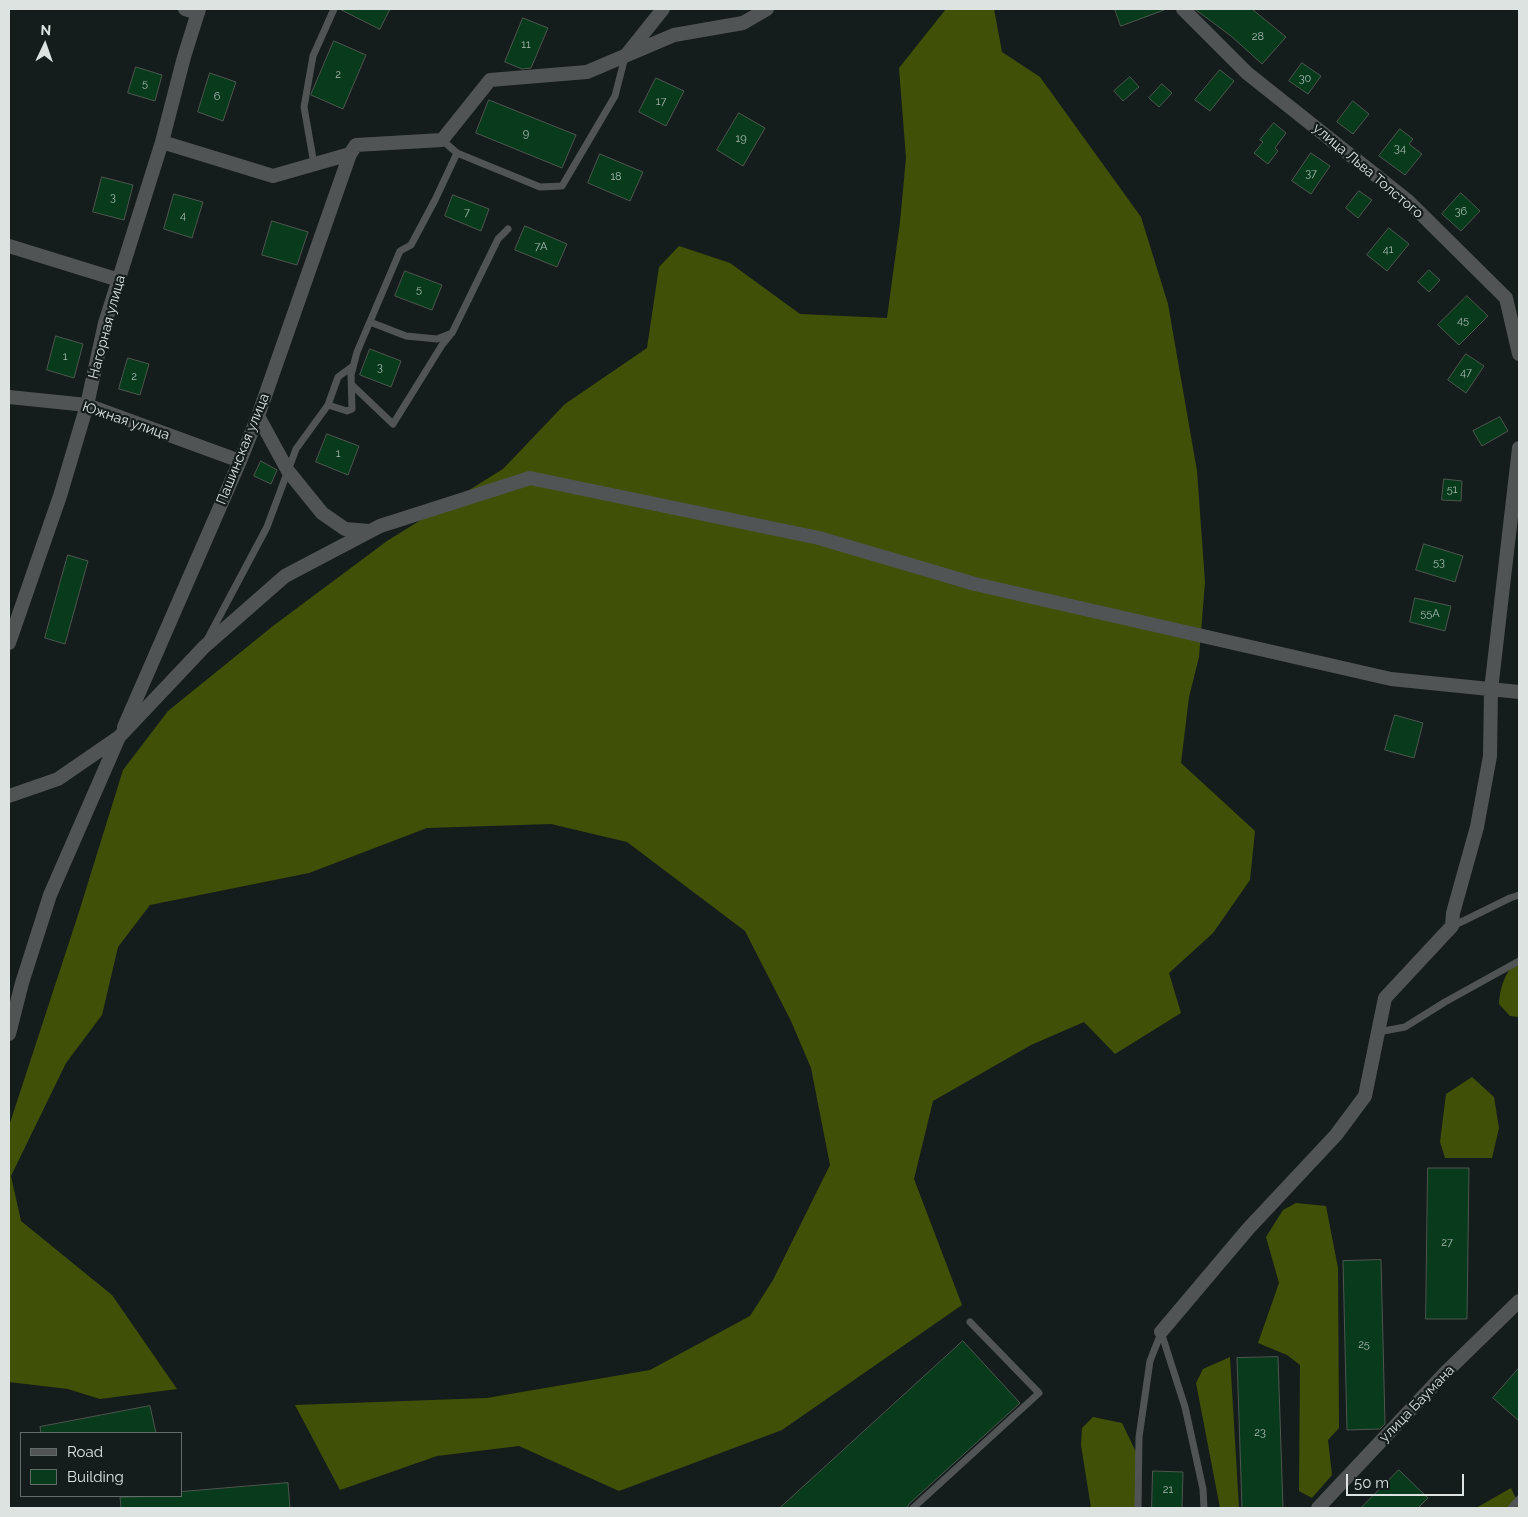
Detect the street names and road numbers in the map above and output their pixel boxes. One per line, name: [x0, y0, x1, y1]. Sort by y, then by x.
street label: улица Льва Толстого: [1309, 120, 1427, 222]
street label: Нагорная улица: [85, 273, 129, 381]
street label: Пашинская улица: [213, 391, 273, 507]
street label: Южная улица: [80, 398, 172, 444]
street label: улица Баумана: [1376, 1362, 1458, 1446]

